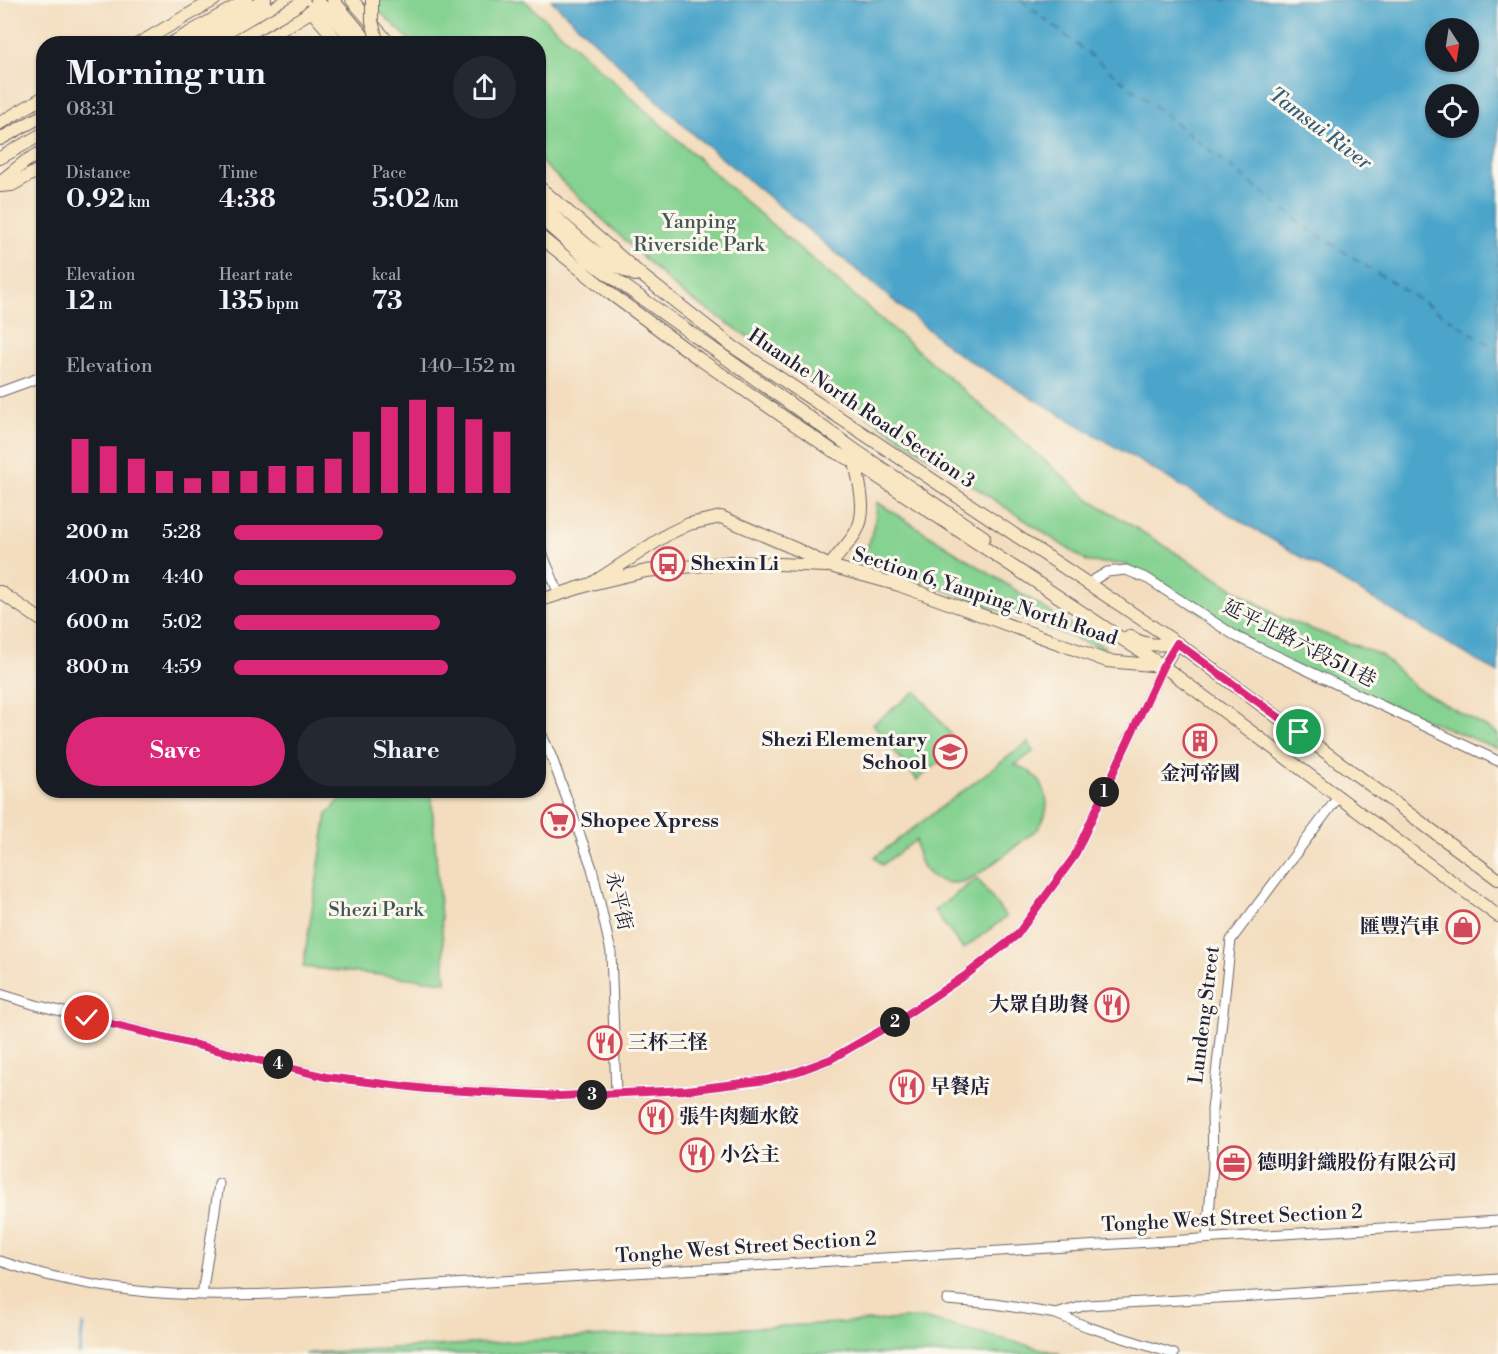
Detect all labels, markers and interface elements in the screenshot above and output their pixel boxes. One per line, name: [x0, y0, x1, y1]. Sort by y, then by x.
north arrow: [1425, 18, 1479, 72]
map controls: [1425, 18, 1479, 138]
text: Morning run: [66, 54, 266, 95]
button: share: [453, 56, 516, 119]
water label: Tamsui River: [1263, 82, 1377, 177]
button: locate: [1425, 84, 1479, 138]
text: 08:31: [66, 97, 115, 122]
text: Distance: [66, 163, 131, 183]
text: Time: [219, 163, 258, 183]
text: Pace: [372, 163, 406, 183]
text: 0.92: [66, 183, 125, 215]
text: 4:38: [219, 183, 276, 215]
text: 5:02: [372, 183, 430, 215]
text: km: [125, 192, 150, 212]
text: /km: [430, 192, 459, 212]
park label: Yanping Riverside Park: [633, 210, 766, 258]
text: Elevation: [66, 265, 135, 285]
text: Heart rate: [219, 265, 293, 285]
text: kcal: [372, 265, 401, 285]
text: 12: [66, 285, 95, 317]
text: 135: [219, 285, 263, 317]
text: 73: [372, 285, 403, 317]
text: m: [95, 294, 113, 314]
text: bpm: [263, 294, 299, 314]
street label: Huanhe North Road Section 3: [743, 324, 979, 494]
text: Elevation: [66, 354, 153, 379]
text: 140–152 m: [420, 354, 516, 379]
text: 200 m: [66, 520, 129, 545]
text: 5:28: [162, 520, 201, 545]
street label: Section 6, Yanping North Road: [849, 542, 1121, 652]
bus stop icon: Shexin Li: [650, 546, 686, 582]
place label: Shexin Li: [691, 552, 780, 577]
text: 400 m: [66, 565, 130, 590]
text: 4:40: [162, 565, 204, 590]
street label: 延平北路六段511巷: [1218, 595, 1380, 693]
text: 600 m: [66, 610, 129, 635]
text: 5:02: [162, 610, 202, 635]
text: 800 m: [66, 655, 129, 680]
text: 4:59: [162, 655, 202, 680]
pin: [1273, 706, 1324, 757]
icon: arrive: [1282, 715, 1315, 748]
button: Save: [66, 717, 285, 786]
button: Share: [297, 717, 516, 786]
building icon: 金河帝國: [1182, 723, 1218, 759]
place label: Shezi Elementary School: [762, 728, 928, 776]
school or university icon: Shezi Elementary School: [932, 734, 968, 770]
place label: 金河帝國: [1160, 762, 1240, 787]
pin: 1: [1089, 777, 1119, 807]
text: 1: [1100, 782, 1108, 802]
supermarket icon: Shopee Xpress: [540, 803, 576, 839]
place label: Shopee Xpress: [581, 809, 719, 834]
street label: 永平街: [599, 869, 637, 933]
park label: Shezi Park: [328, 898, 425, 923]
shop icon: 匯豐汽車: [1445, 909, 1481, 945]
place label: 匯豐汽車: [1360, 915, 1440, 940]
street label: Lundeng Street: [1184, 945, 1226, 1085]
restaurant icon: 大眾自助餐: [1094, 987, 1130, 1023]
pin: [61, 992, 112, 1043]
place label: 大眾自助餐: [989, 993, 1089, 1018]
icon: check: [70, 1001, 103, 1034]
pin: 2: [880, 1007, 910, 1037]
text: 2: [890, 1012, 900, 1032]
restaurant icon: 三杯三怪: [587, 1025, 623, 1061]
place label: 三杯三怪: [628, 1031, 708, 1056]
pin: 4: [263, 1049, 293, 1079]
text: 4: [273, 1054, 283, 1074]
restaurant icon: 早餐店: [889, 1069, 925, 1105]
place label: 早餐店: [930, 1075, 990, 1100]
pin: 3: [577, 1080, 607, 1110]
text: 3: [587, 1085, 597, 1105]
restaurant icon: 張牛肉麵水餃: [638, 1099, 674, 1135]
place label: 張牛肉麵水餃: [679, 1105, 799, 1130]
restaurant icon: 小公主: [679, 1137, 715, 1173]
place label: 小公主: [720, 1143, 780, 1168]
office icon: 德明針織股份有限公司: [1216, 1145, 1252, 1181]
place label: 德明針織股份有限公司: [1257, 1151, 1457, 1176]
street label: Tonghe West Street Section 2: [1101, 1200, 1363, 1238]
street label: Tonghe West Street Section 2: [615, 1226, 877, 1270]

